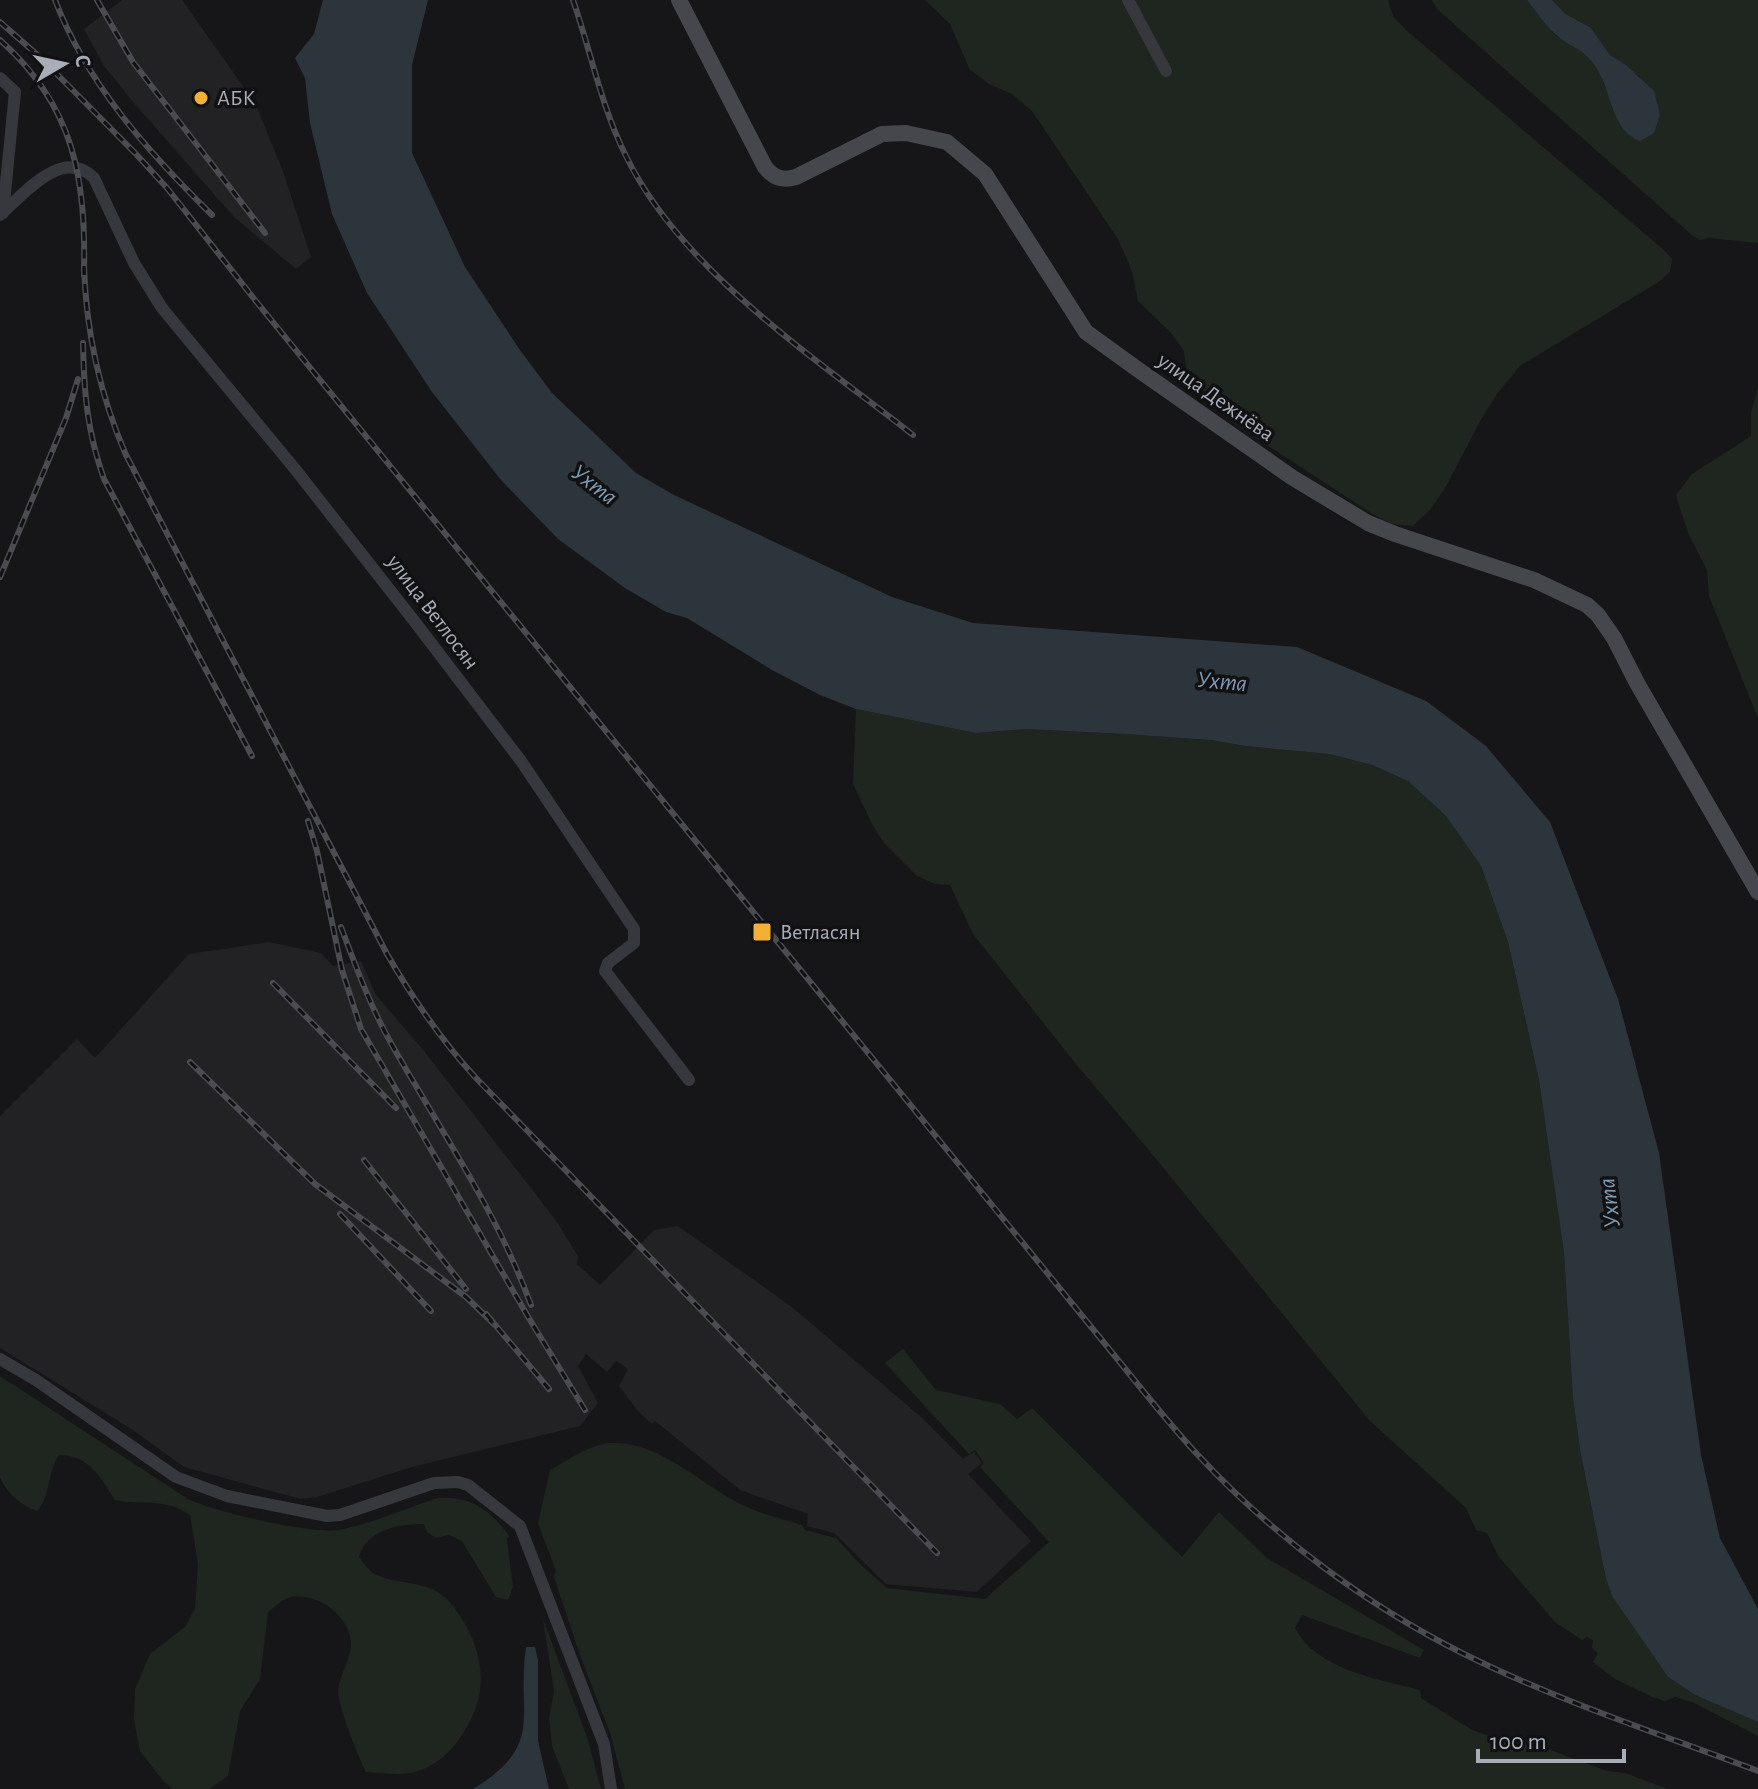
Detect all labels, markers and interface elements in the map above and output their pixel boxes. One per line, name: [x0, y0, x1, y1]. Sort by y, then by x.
north arrow: [24, 24, 104, 104]
text: С: [71, 53, 95, 69]
place label: АБК: [217, 87, 256, 109]
marker: АБК: [192, 89, 210, 107]
street label: улица Дежнёва: [1153, 348, 1278, 445]
water label: Ухта: [567, 460, 621, 510]
street label: улица Ветлосян: [382, 550, 483, 673]
water label: Ухта: [1196, 668, 1248, 696]
marker: Ветласян: [751, 921, 773, 943]
place label: Ветласян: [780, 921, 860, 943]
water label: Ухта: [1595, 1177, 1625, 1229]
scale bar: [1478, 1713, 1624, 1763]
text: 100 m: [1490, 1730, 1547, 1754]

